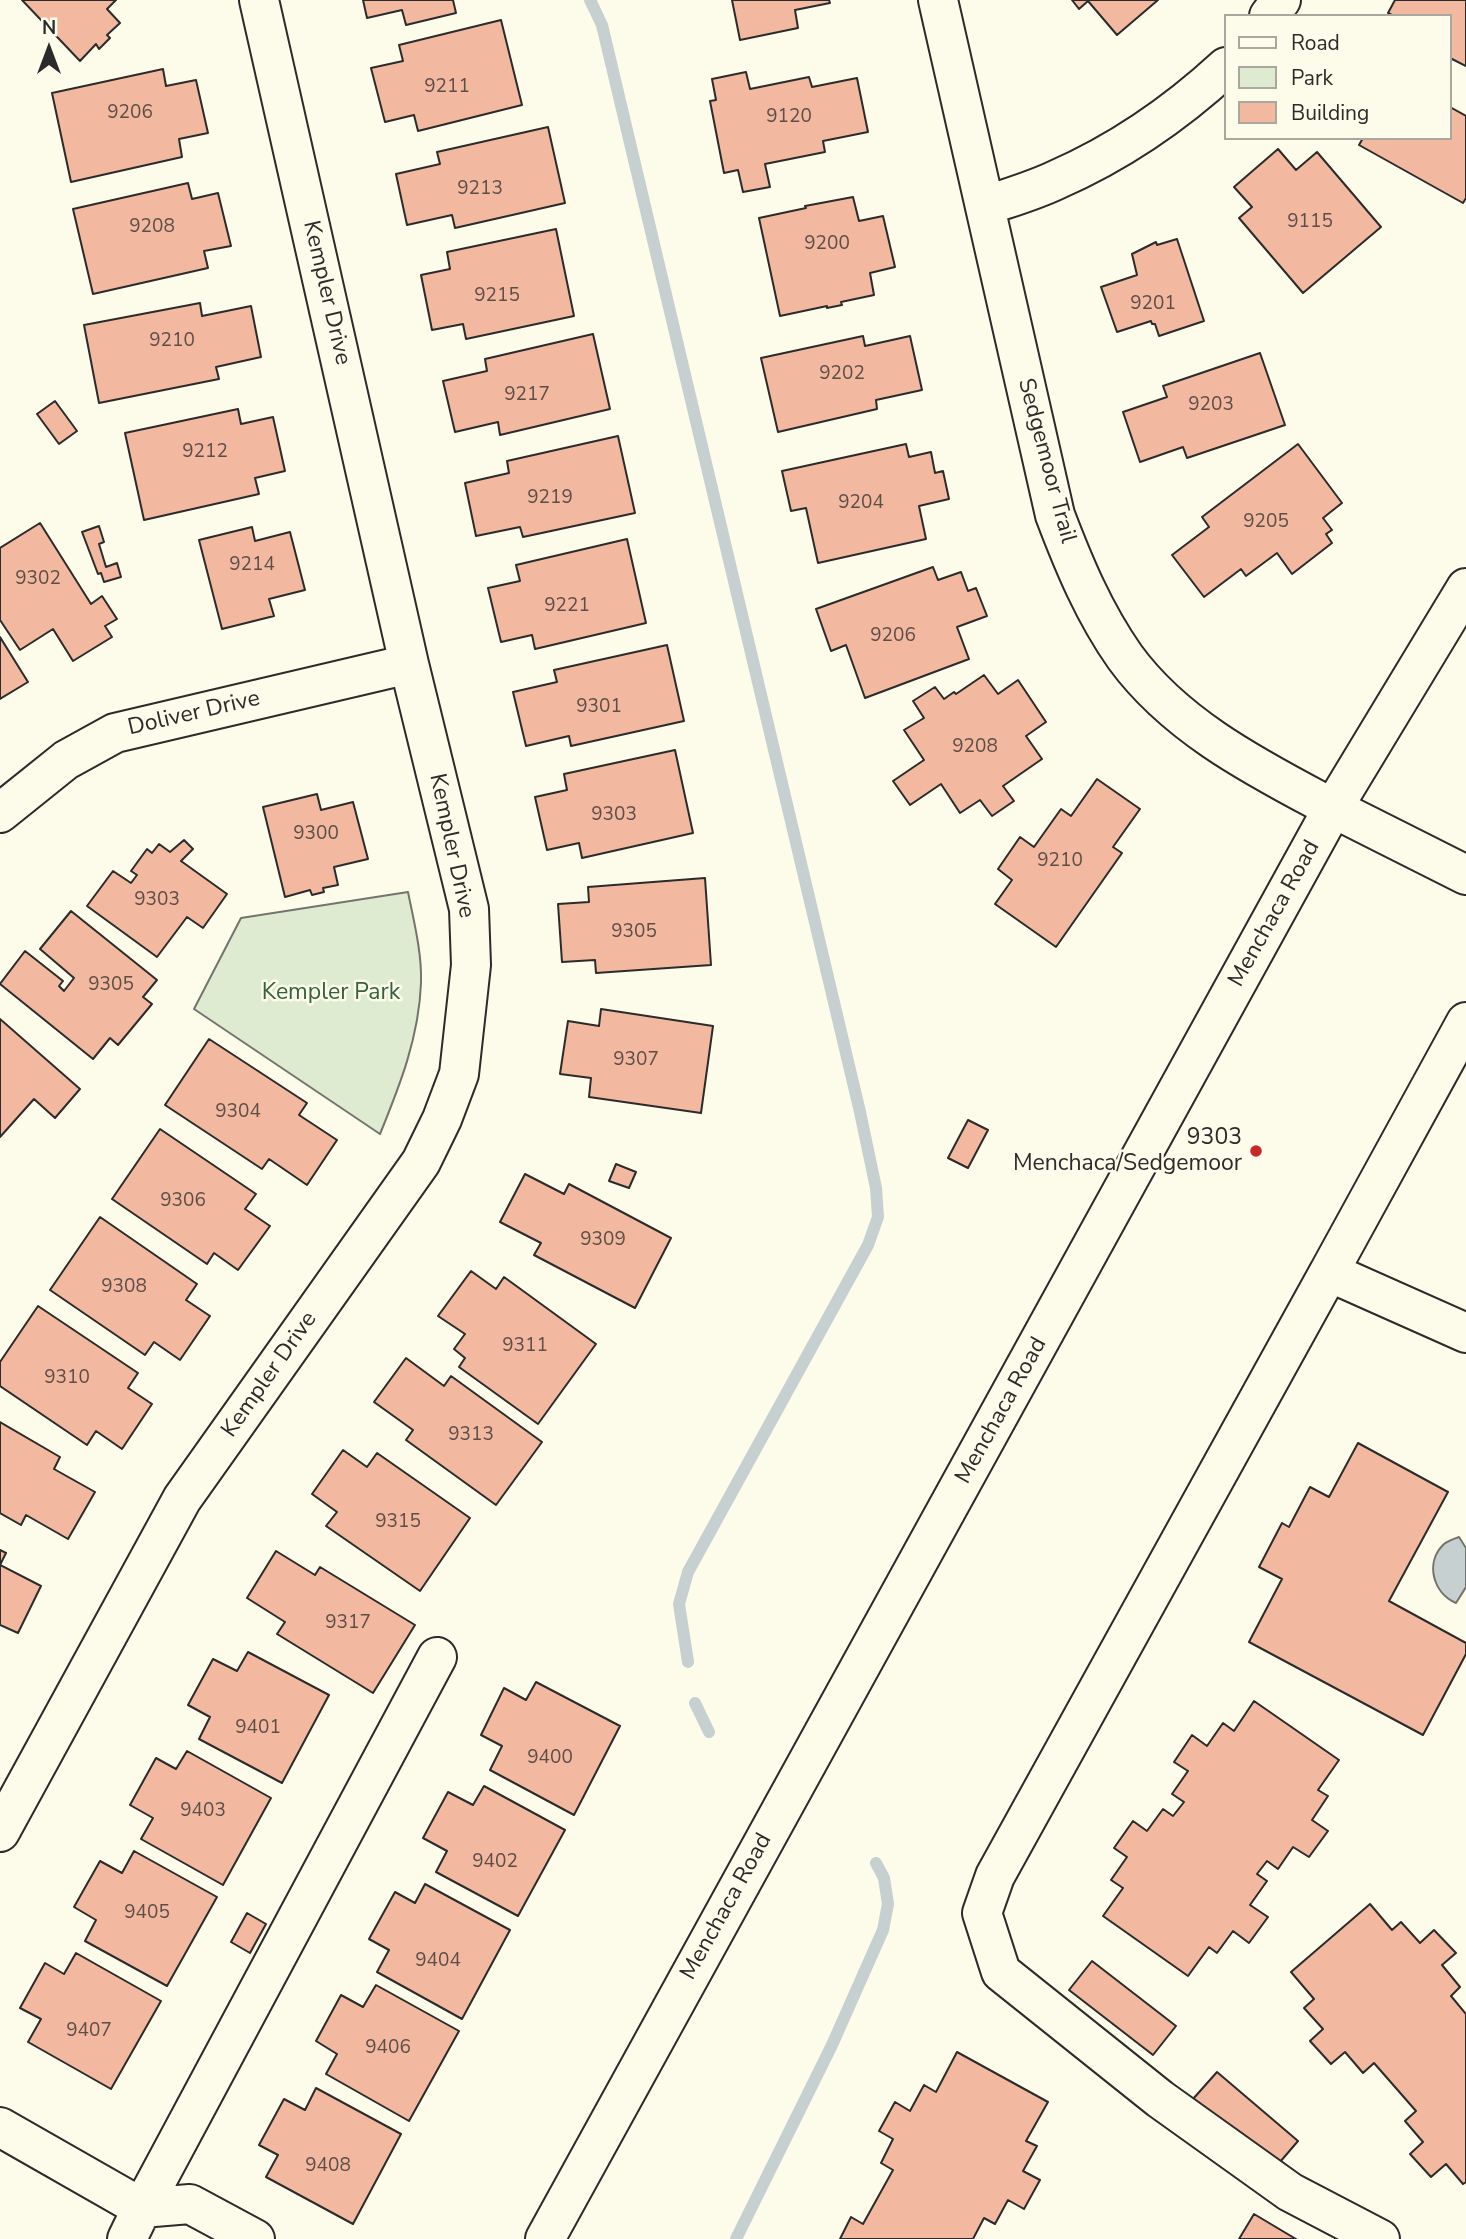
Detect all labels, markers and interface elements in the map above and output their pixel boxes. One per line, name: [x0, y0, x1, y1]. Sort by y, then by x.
north arrow: [14, 14, 84, 84]
legend: [1224, 14, 1452, 140]
text: N: [42, 15, 56, 41]
text: Road: [1291, 29, 1340, 57]
text: Park: [1291, 64, 1333, 92]
house number: 9211: [424, 76, 470, 98]
text: Building: [1291, 99, 1369, 127]
house number: 9206: [107, 102, 153, 124]
house number: 9120: [766, 106, 812, 128]
house number: 9213: [457, 178, 503, 200]
house number: 9115: [1287, 211, 1333, 233]
house number: 9208: [129, 216, 175, 238]
street label: Kempler Drive: [296, 218, 356, 368]
house number: 9200: [804, 233, 850, 255]
house number: 9215: [474, 285, 520, 307]
house number: 9201: [1130, 293, 1176, 315]
house number: 9210: [149, 330, 195, 352]
house number: 9202: [819, 363, 865, 385]
street label: Sedgemoor Trail: [1011, 376, 1081, 546]
house number: 9217: [504, 384, 550, 406]
house number: 9203: [1188, 394, 1234, 416]
house number: 9212: [182, 441, 228, 463]
house number: 9219: [527, 487, 573, 509]
house number: 9204: [838, 492, 884, 514]
house number: 9205: [1243, 511, 1289, 533]
house number: 9214: [229, 554, 275, 576]
house number: 9302: [15, 568, 61, 590]
house number: 9221: [544, 595, 590, 617]
house number: 9206: [870, 625, 916, 647]
street label: Doliver Drive: [125, 685, 263, 743]
house number: 9301: [576, 696, 622, 718]
house number: 9208: [952, 736, 998, 758]
street label: Kempler Drive: [422, 771, 480, 921]
house number: 9303: [591, 804, 637, 826]
house number: 9300: [293, 823, 339, 845]
street label: Menchaca Road: [1223, 836, 1327, 992]
house number: 9210: [1037, 850, 1083, 872]
house number: 9303: [134, 889, 180, 911]
house number: 9305: [611, 921, 657, 943]
house number: 9305: [88, 974, 134, 996]
park label: Kempler Park: [262, 979, 400, 1007]
house number: 9307: [613, 1049, 659, 1071]
house number: 9304: [215, 1101, 261, 1123]
place label: 9303 Menchaca/Sedgemoor: [1013, 1124, 1242, 1178]
marker: 9303 Menchaca/Sedgemoor: [1248, 1143, 1264, 1159]
house number: 9306: [160, 1190, 206, 1212]
house number: 9309: [580, 1229, 626, 1251]
house number: 9308: [101, 1276, 147, 1298]
street label: Kempler Drive: [217, 1307, 323, 1443]
street label: Menchaca Road: [950, 1333, 1054, 1489]
house number: 9311: [502, 1335, 548, 1357]
house number: 9310: [44, 1367, 90, 1389]
house number: 9313: [448, 1424, 494, 1446]
house number: 9315: [375, 1511, 421, 1533]
house number: 9317: [325, 1612, 371, 1634]
house number: 9401: [235, 1717, 281, 1739]
house number: 9400: [527, 1747, 573, 1769]
house number: 9403: [180, 1800, 226, 1822]
street label: Menchaca Road: [675, 1829, 779, 1985]
house number: 9402: [472, 1851, 518, 1873]
house number: 9405: [124, 1902, 170, 1924]
house number: 9404: [415, 1950, 461, 1972]
house number: 9407: [66, 2020, 112, 2042]
house number: 9406: [365, 2037, 411, 2059]
house number: 9408: [305, 2155, 351, 2177]

